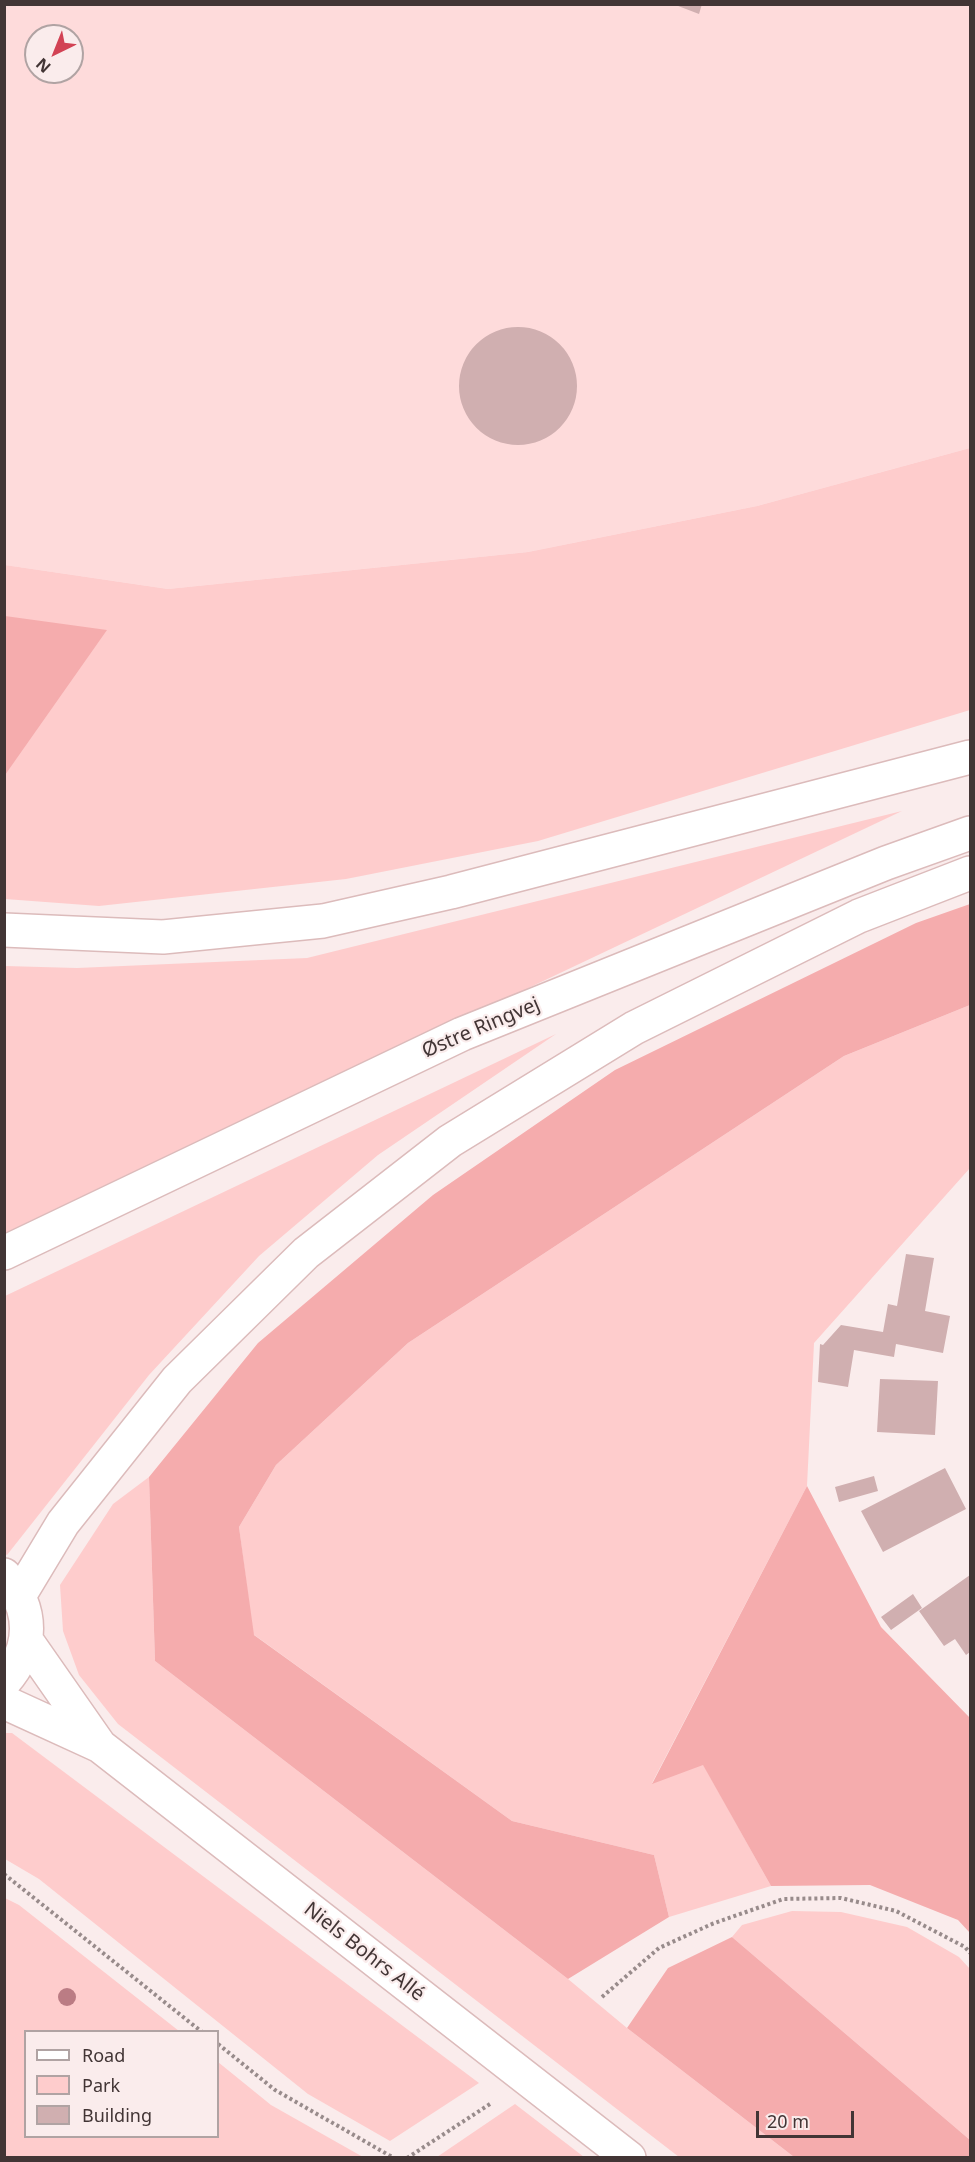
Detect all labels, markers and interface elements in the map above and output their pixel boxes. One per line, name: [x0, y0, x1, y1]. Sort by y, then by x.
north arrow: [24, 24, 84, 84]
text: N: [31, 53, 55, 78]
street label: Østre Ringvej: [418, 992, 544, 1064]
street label: Niels Bohrs Allé: [299, 1897, 429, 2007]
legend: [24, 2030, 219, 2138]
text: Road: [82, 2043, 125, 2067]
text: Park: [82, 2073, 120, 2097]
scale bar: [759, 2099, 856, 2137]
text: Building: [82, 2103, 152, 2127]
text: 20 m: [767, 2109, 809, 2133]

